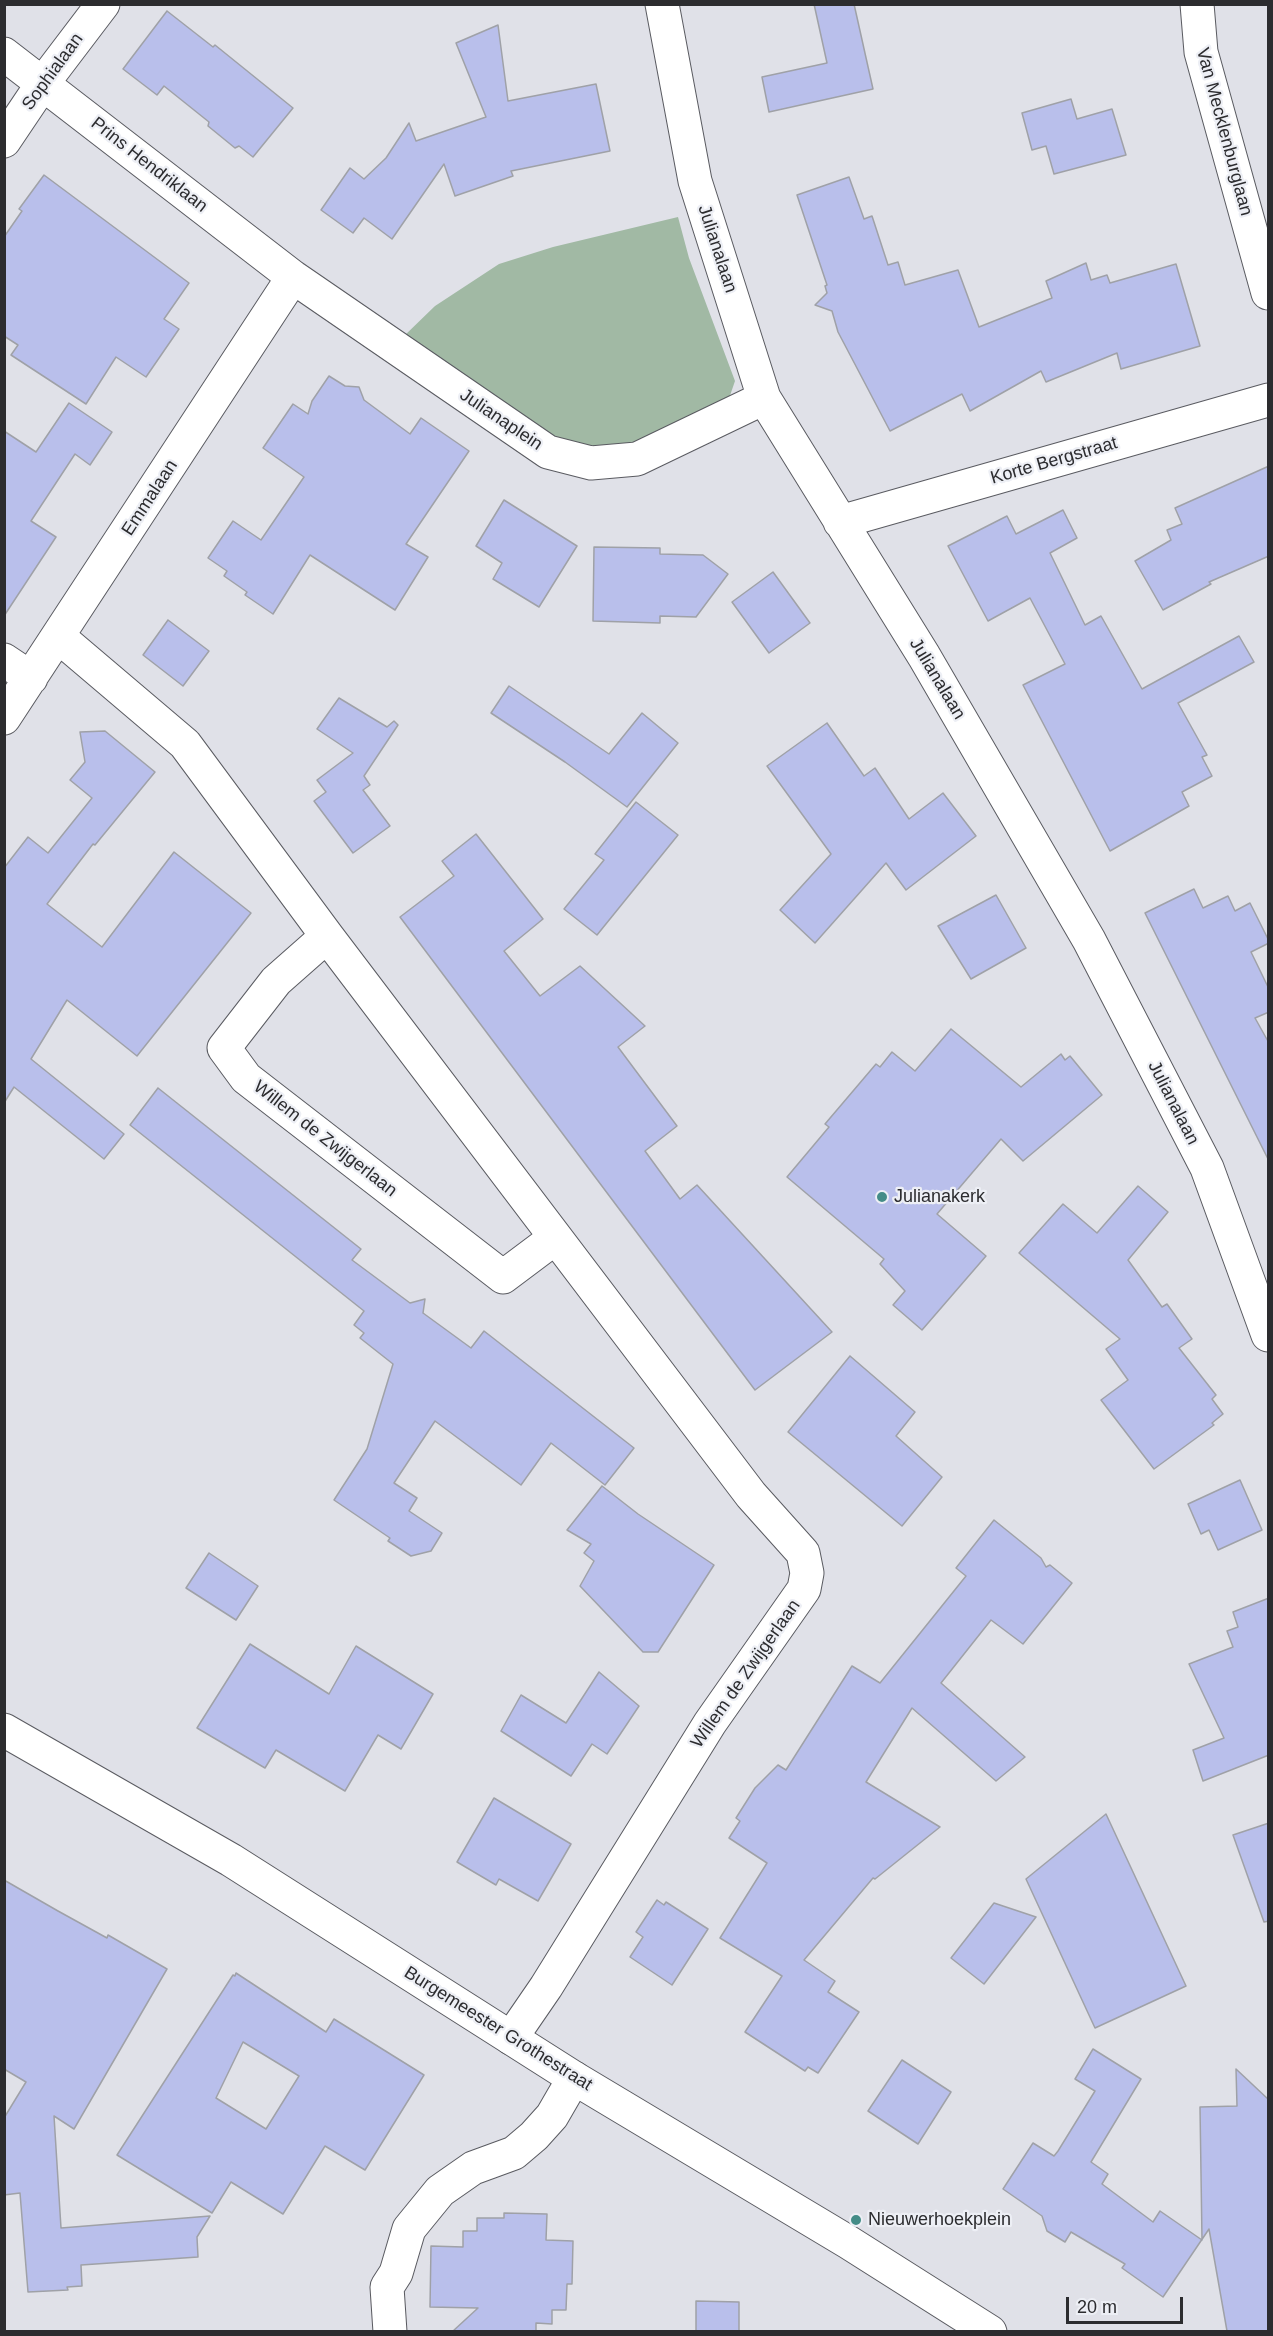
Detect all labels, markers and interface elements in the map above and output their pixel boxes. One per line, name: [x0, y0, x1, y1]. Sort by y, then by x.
street label: Sophialaan: [18, 29, 88, 115]
street label: Van Mecklenburglaan: [1191, 46, 1257, 218]
street label: Prins Hendriklaan: [86, 113, 212, 217]
street label: Julianalaan: [693, 202, 741, 296]
street label: Julianaplein: [456, 384, 546, 456]
street label: Korte Bergstraat: [988, 433, 1120, 489]
street label: Emmalaan: [118, 456, 182, 540]
street label: Julianalaan: [904, 634, 970, 724]
street label: Julianalaan: [1143, 1058, 1203, 1148]
street label: Willem de Zwijgerlaan: [249, 1076, 401, 1202]
place label: Julianakerk: [894, 1186, 985, 1208]
marker: Julianakerk: [875, 1190, 889, 1204]
street label: Willem de Zwijgerlaan: [687, 1596, 805, 1752]
street label: Burgemeester Grothestraat: [400, 1962, 596, 2096]
place label: Nieuwerhoekplein: [868, 2209, 1011, 2231]
marker: Nieuwerhoekplein: [849, 2213, 863, 2227]
scale bar: [1069, 2285, 1186, 2323]
text: 20 m: [1077, 2297, 1117, 2317]

